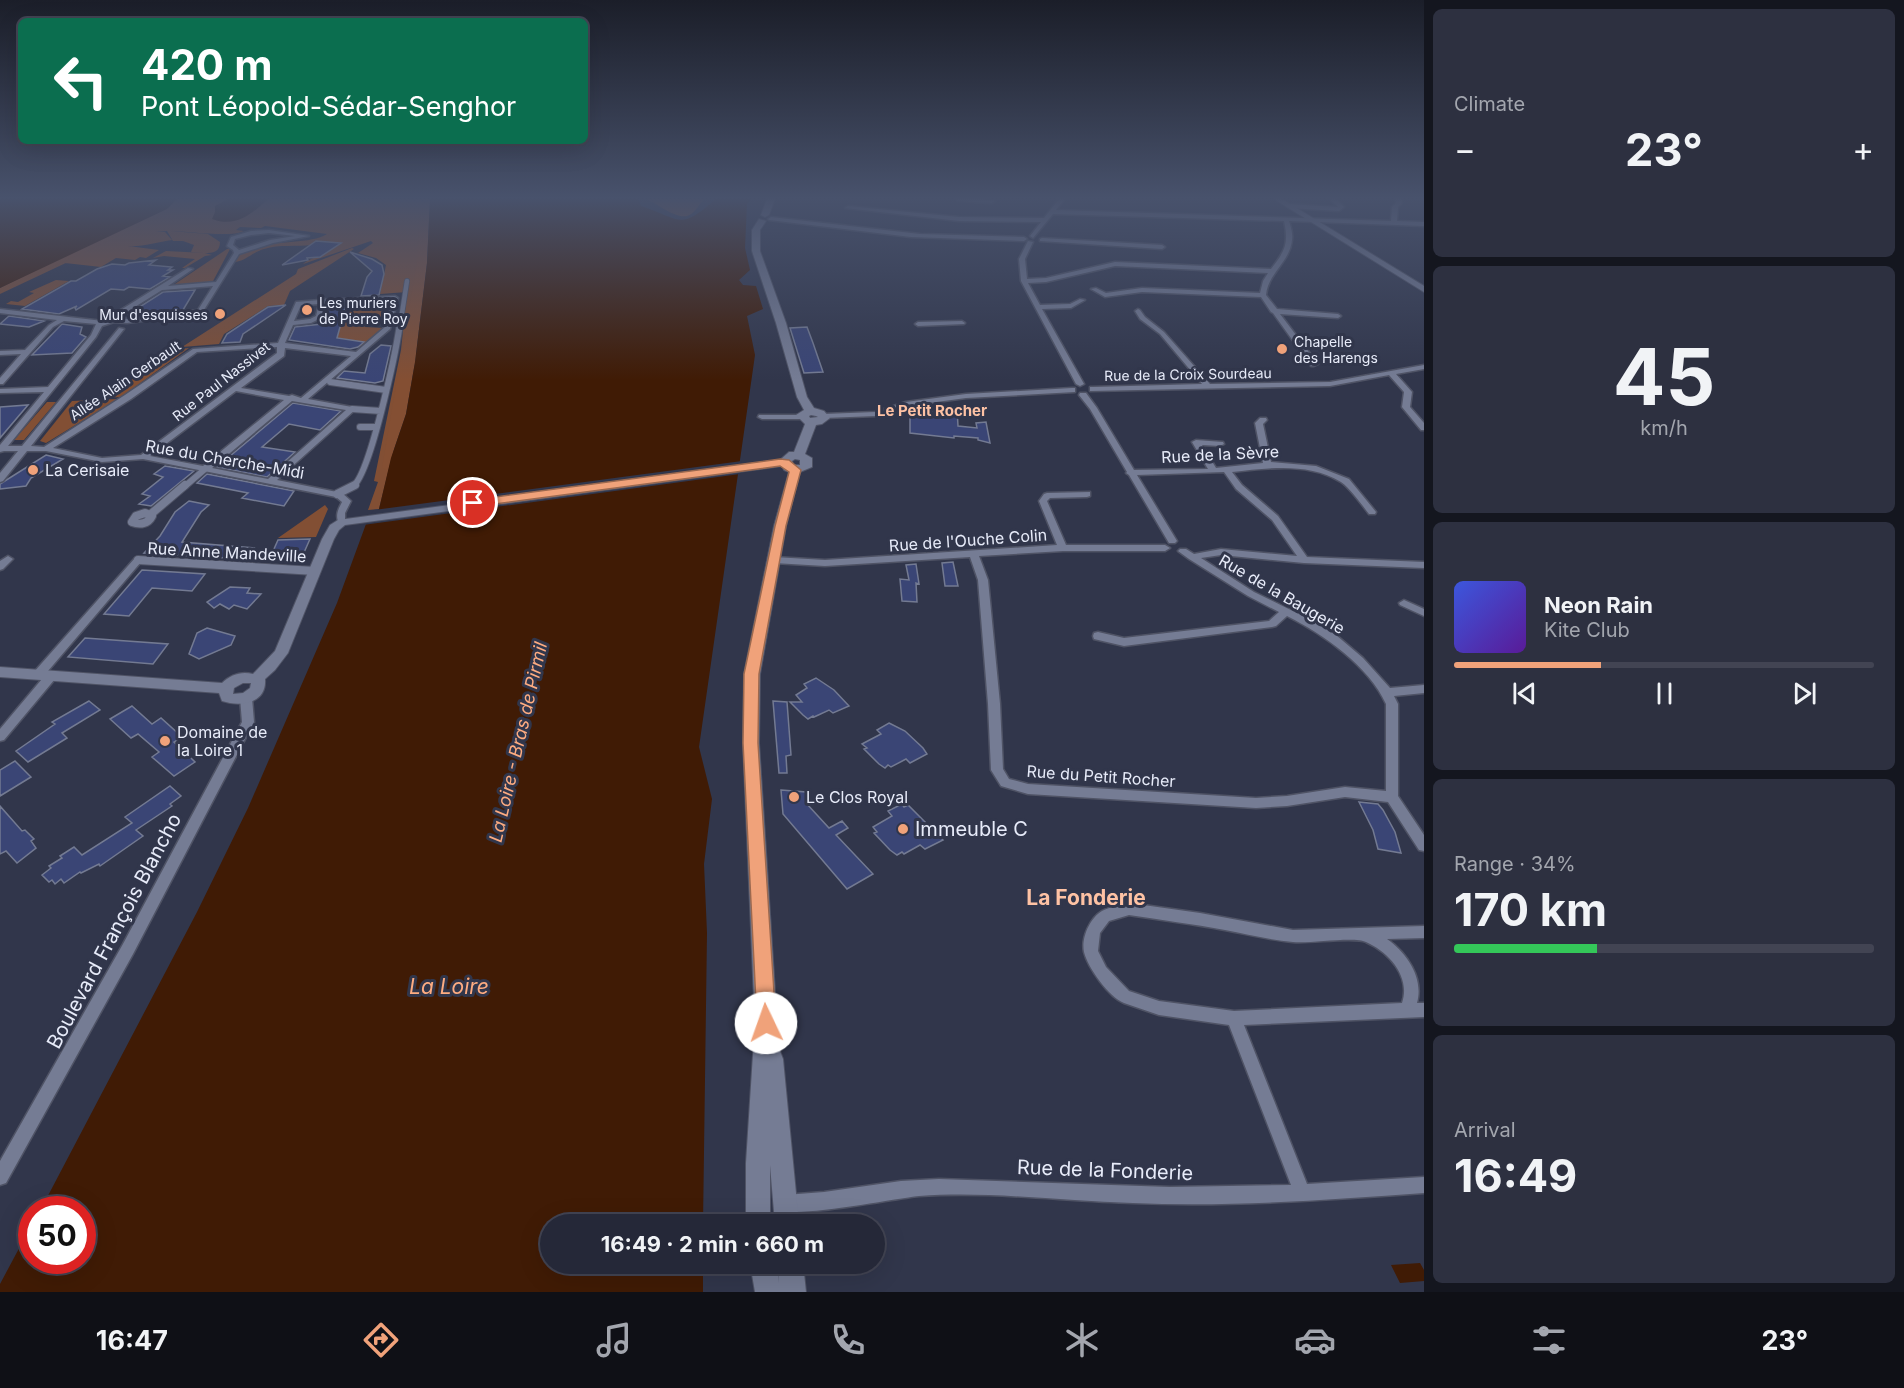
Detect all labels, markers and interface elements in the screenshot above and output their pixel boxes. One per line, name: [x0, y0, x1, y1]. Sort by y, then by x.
text: 420 m: [141, 39, 272, 90]
icon: left: [42, 42, 120, 120]
text: Pont Léopold-Sédar-Senghor: [141, 90, 516, 123]
text: Climate: [1454, 92, 1525, 116]
text: 23°: [1625, 122, 1703, 177]
text: −: [1454, 129, 1476, 169]
text: +: [1852, 129, 1874, 169]
place label: Les muriers de Pierre Roy: [319, 294, 408, 327]
marker: Les muriers de Pierre Roy: [300, 303, 314, 317]
place label: Mur d'esquisses: [99, 306, 208, 323]
marker: Mur d'esquisses: [213, 307, 227, 321]
text: 45: [1613, 329, 1715, 424]
place label: Chapelle des Harengs: [1294, 333, 1378, 366]
street label: Allée Alain Gerbault: [66, 336, 184, 423]
street label: Rue Paul Nassivet: [169, 338, 273, 424]
marker: Chapelle des Harengs: [1275, 342, 1289, 356]
street label: Rue de la Croix Sourdeau: [1104, 364, 1272, 384]
district label: Le Petit Rocher: [877, 401, 987, 420]
text: km/h: [1640, 416, 1688, 440]
street label: Rue du Cherche-Midi: [144, 435, 306, 483]
street label: Rue de la Sèvre: [1161, 441, 1279, 467]
place label: La Cerisaie: [45, 460, 129, 480]
marker: La Cerisaie: [26, 463, 40, 477]
pin: [447, 477, 498, 528]
icon: arrive: [456, 486, 489, 519]
street label: Rue de l'Ouche Colin: [888, 524, 1048, 556]
street label: Rue Anne Mandeville: [147, 538, 307, 566]
street label: Rue de la Baugerie: [1215, 550, 1349, 638]
text: Neon Rain: [1544, 592, 1653, 618]
text: Kite Club: [1544, 618, 1630, 642]
water label: La Loire - Bras de Pirmil: [485, 639, 551, 844]
icon: previous: [1508, 677, 1541, 710]
icon: pause: [1648, 677, 1681, 710]
icon: next: [1788, 677, 1821, 710]
place label: Domaine de la Loire 1: [177, 722, 267, 760]
marker: Domaine de la Loire 1: [158, 734, 172, 748]
street label: Rue du Petit Rocher: [1026, 761, 1176, 791]
place label: Le Clos Royal: [806, 787, 908, 807]
marker: Le Clos Royal: [787, 790, 801, 804]
street label: Boulevard François Blancho: [42, 809, 186, 1053]
place label: Immeuble C: [915, 817, 1028, 841]
marker: Immeuble C: [896, 822, 910, 836]
text: Range · 34%: [1454, 852, 1576, 876]
text: 170 km: [1454, 882, 1607, 937]
district label: La Fonderie: [1026, 885, 1146, 910]
water label: La Loire: [409, 974, 489, 999]
position arrow: [734, 991, 798, 1055]
text: Arrival: [1454, 1118, 1516, 1142]
text: 16:49: [1454, 1148, 1577, 1203]
street label: Rue de la Fonderie: [1016, 1155, 1194, 1185]
speed limit sign: 50: [18, 1196, 96, 1274]
text: 16:49 · 2 min · 660 m: [601, 1231, 824, 1257]
icon: directions: [360, 1319, 402, 1361]
icon: music: [593, 1319, 635, 1361]
icon: phone: [827, 1319, 869, 1361]
icon: climate: [1061, 1319, 1103, 1361]
icon: car: [1294, 1319, 1336, 1361]
icon: filters: [1528, 1319, 1570, 1361]
text: 16:47: [96, 1324, 168, 1357]
text: 23°: [1761, 1324, 1808, 1357]

